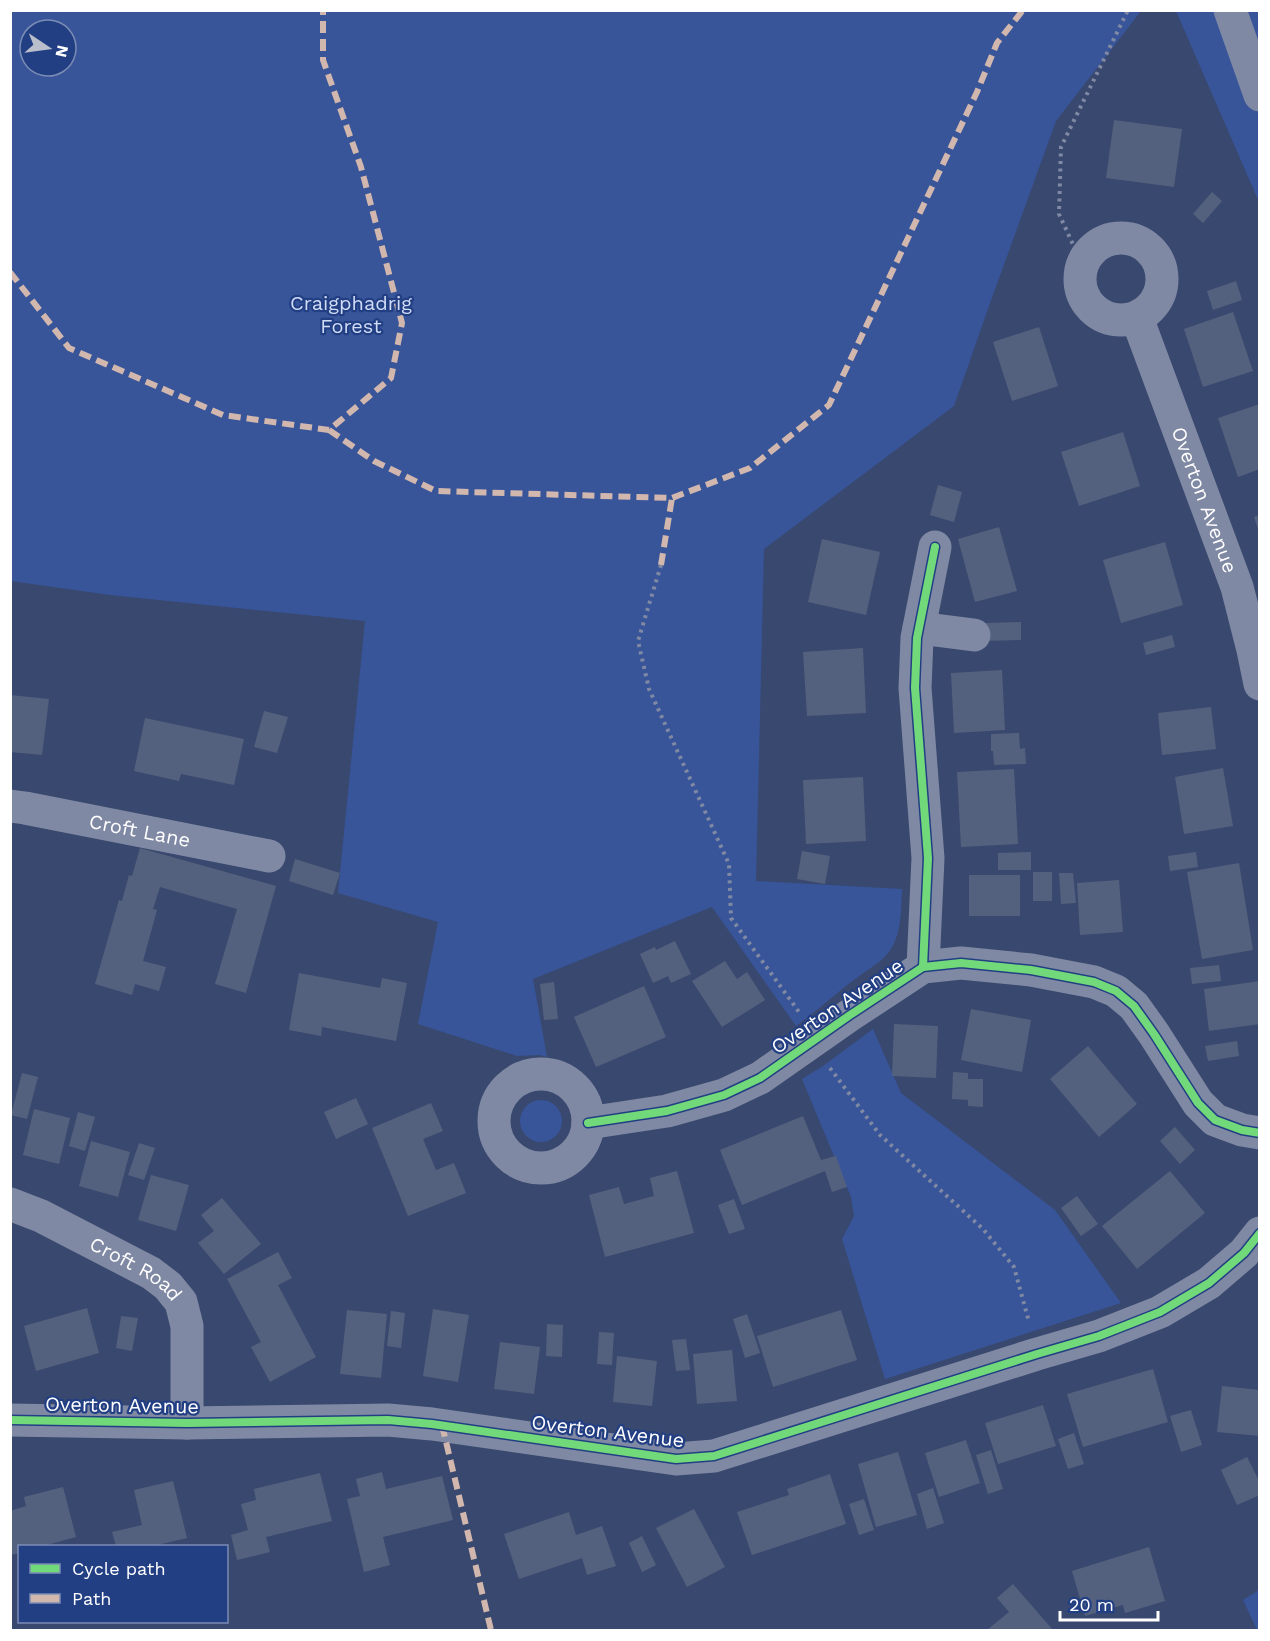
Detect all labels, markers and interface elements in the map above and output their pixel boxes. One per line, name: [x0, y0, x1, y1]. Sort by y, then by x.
north arrow: [18, 18, 78, 78]
text: N: [52, 43, 73, 59]
park label: Craigphadrig Forest: [290, 291, 412, 338]
street label: Overton Avenue: [1167, 423, 1243, 576]
street label: Croft Lane: [87, 809, 192, 852]
street label: Overton Avenue: [766, 953, 908, 1059]
street label: Croft Road: [86, 1231, 187, 1306]
street label: Overton Avenue: [45, 1392, 199, 1418]
street label: Overton Avenue: [530, 1410, 686, 1452]
legend: [18, 1545, 228, 1623]
text: Cycle path: [72, 1558, 166, 1579]
scale bar: [1060, 1584, 1158, 1622]
text: Path: [72, 1588, 112, 1609]
text: 20 m: [1069, 1594, 1114, 1615]

